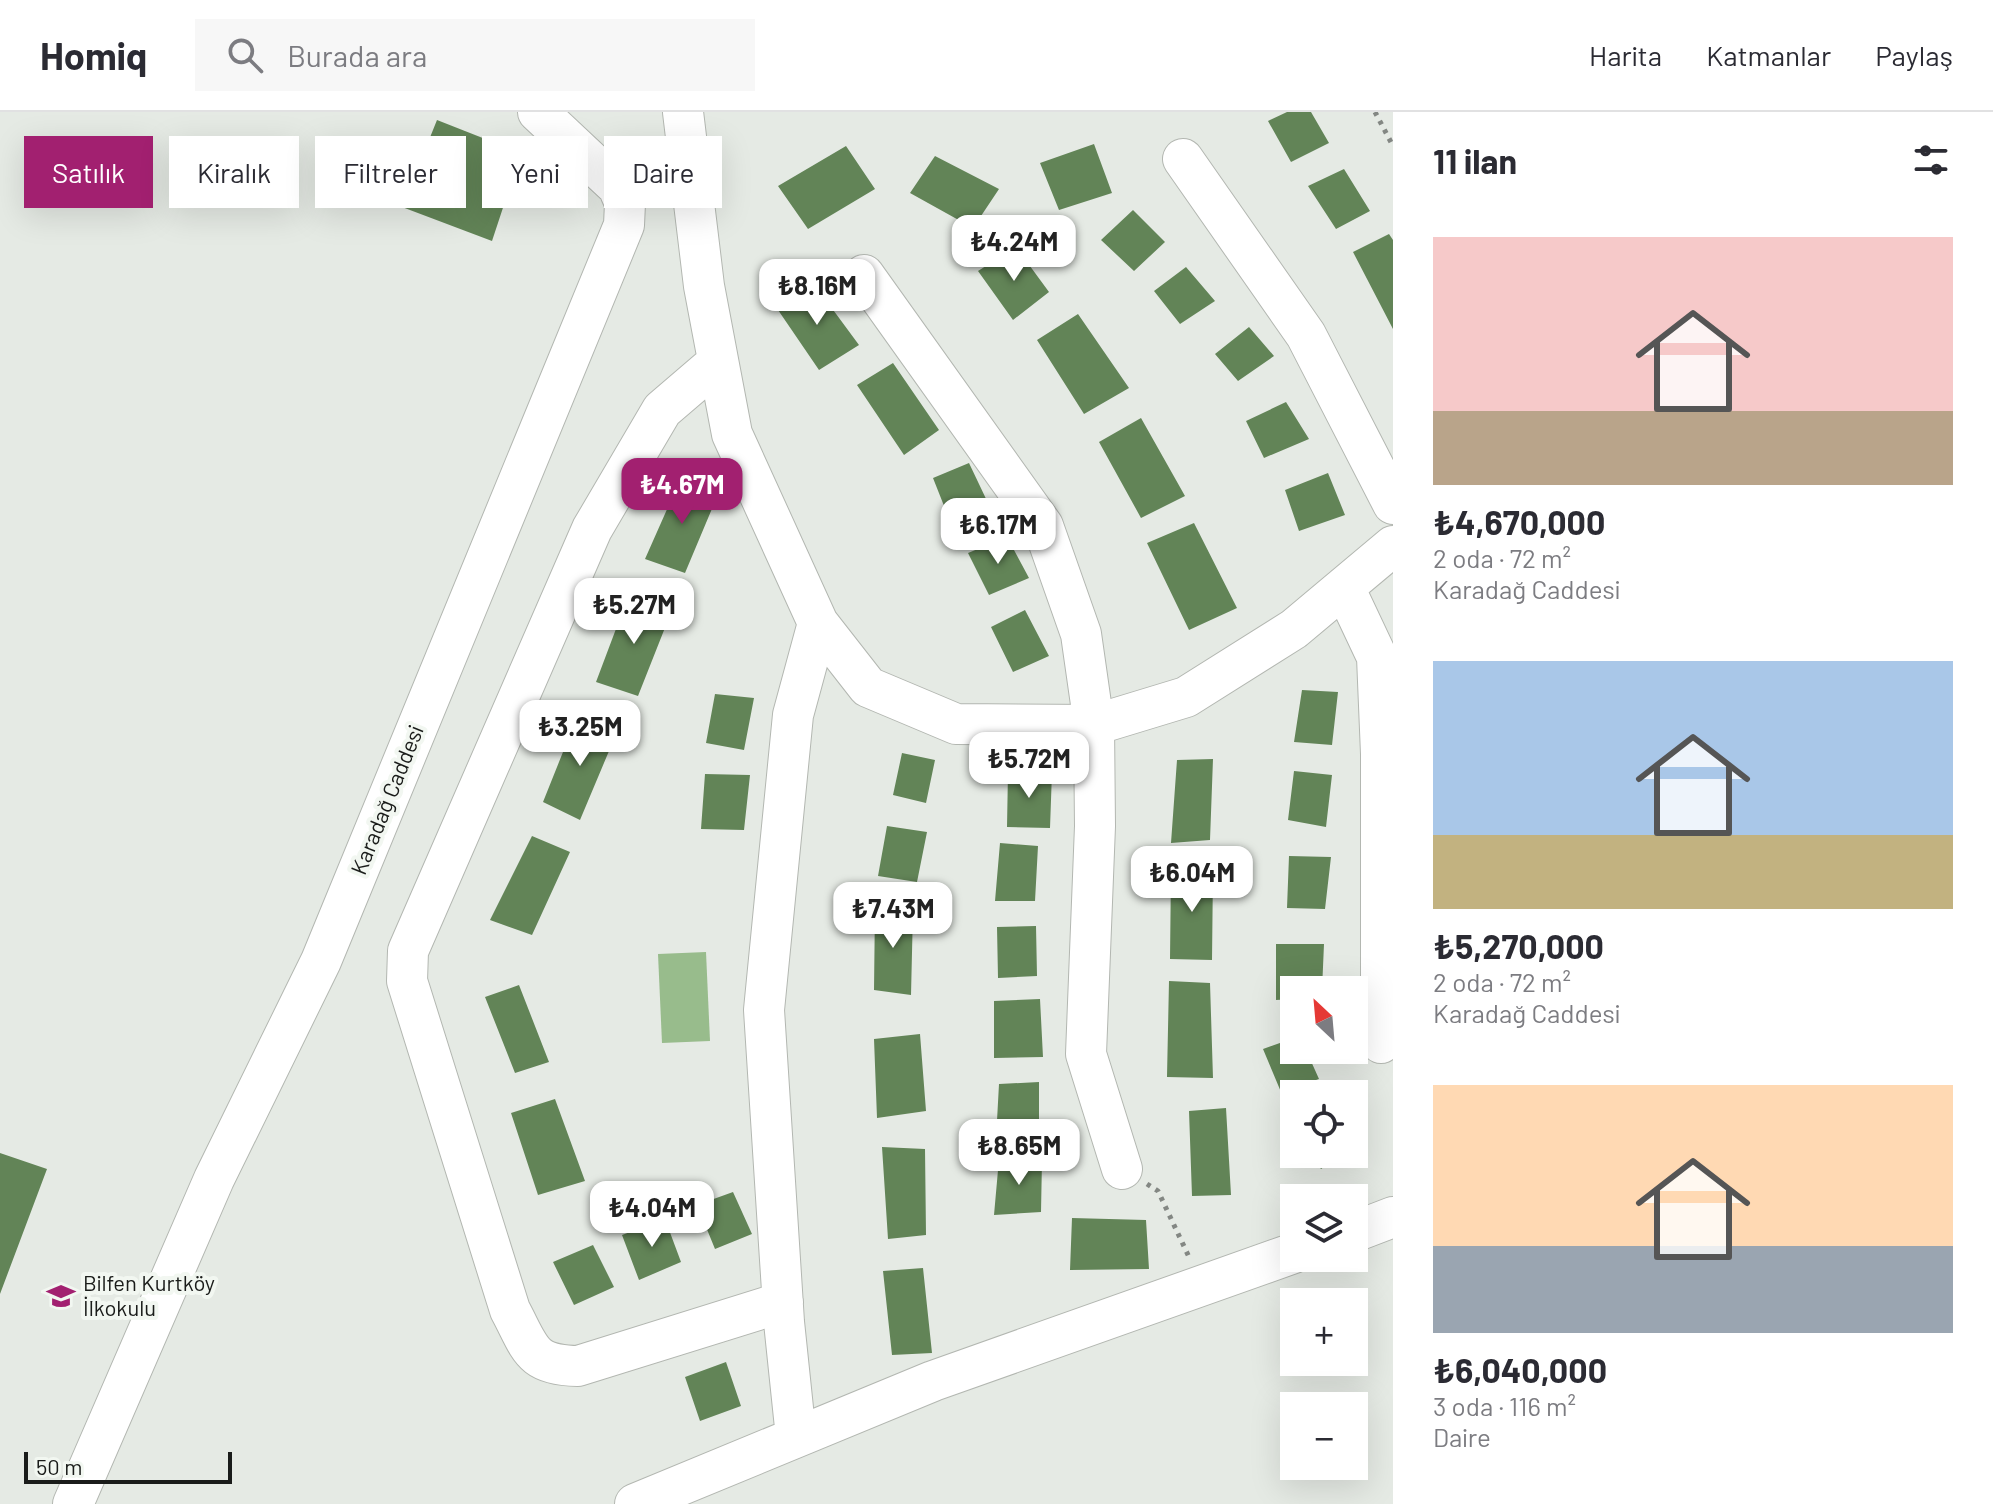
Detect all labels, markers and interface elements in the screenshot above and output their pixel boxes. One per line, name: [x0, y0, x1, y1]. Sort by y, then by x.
search box: [195, 19, 755, 91]
text: Homiq: [40, 32, 147, 78]
icon: search: [223, 33, 267, 77]
text: Burada ara: [287, 37, 427, 73]
text: Harita: [1589, 38, 1662, 72]
text: Katmanlar: [1706, 38, 1831, 72]
text: Paylaş: [1875, 38, 1953, 72]
chip: Satılık: [24, 136, 153, 208]
chip: Kiralık: [169, 136, 299, 208]
chip: Filtreler: [315, 136, 466, 208]
chip: Yeni: [482, 136, 588, 208]
chip: Daire: [604, 136, 722, 208]
icon: filters: [1909, 138, 1953, 182]
text: 11 ilan: [1433, 140, 1517, 181]
pin: ₺4.24M: [949, 215, 1079, 283]
text: ₺4.24M: [970, 225, 1058, 256]
pin: ₺8.16M: [752, 259, 882, 327]
text: ₺8.16M: [777, 269, 857, 300]
icon: home: [1621, 289, 1765, 433]
pin: ₺4.67M: [617, 458, 747, 526]
text: ₺4.67M: [639, 468, 725, 499]
pin: ₺6.17M: [933, 498, 1063, 566]
text: ₺4,670,000: [1433, 501, 1605, 542]
text: ₺6.17M: [959, 508, 1037, 539]
text: 2 oda · 72 m²: [1433, 542, 1571, 573]
text: Karadağ Caddesi: [1433, 573, 1620, 604]
pin: ₺5.27M: [569, 578, 699, 646]
text: ₺5.27M: [592, 588, 676, 619]
pin: ₺3.25M: [515, 700, 645, 768]
text: ₺3.25M: [537, 710, 623, 741]
icon: home: [1621, 713, 1765, 857]
street label: Karadağ Caddesi: [344, 721, 428, 878]
pin: ₺5.72M: [964, 732, 1094, 800]
text: ₺5.72M: [987, 742, 1071, 773]
pin: ₺6.04M: [1127, 846, 1257, 914]
text: ₺6.04M: [1149, 856, 1235, 887]
pin: ₺7.43M: [828, 882, 958, 950]
text: ₺7.43M: [851, 892, 935, 923]
text: ₺5,270,000: [1433, 925, 1604, 966]
text: 2 oda · 72 m²: [1433, 966, 1571, 997]
north arrow: [1280, 976, 1368, 1064]
map controls: [1280, 976, 1368, 1480]
text: Karadağ Caddesi: [1433, 997, 1620, 1028]
button: locate: [1280, 1080, 1368, 1168]
pin: ₺8.65M: [954, 1119, 1084, 1187]
text: ₺8.65M: [977, 1129, 1061, 1160]
icon: home: [1621, 1137, 1765, 1281]
pin: ₺4.04M: [587, 1181, 717, 1249]
button: layers: [1280, 1184, 1368, 1272]
text: ₺4.04M: [608, 1191, 696, 1222]
place label: Bilfen Kurtköy İlkokulu: [83, 1269, 215, 1320]
school or university icon: Bilfen Kurtköy İlkokulu: [46, 1281, 76, 1311]
button: +: [1280, 1288, 1368, 1376]
text: ₺6,040,000: [1433, 1349, 1607, 1390]
text: 3 oda · 116 m²: [1433, 1390, 1576, 1421]
button: −: [1280, 1392, 1368, 1480]
text: Daire: [1433, 1421, 1491, 1452]
scale bar: [24, 1448, 232, 1484]
text: 50 m: [36, 1453, 82, 1479]

